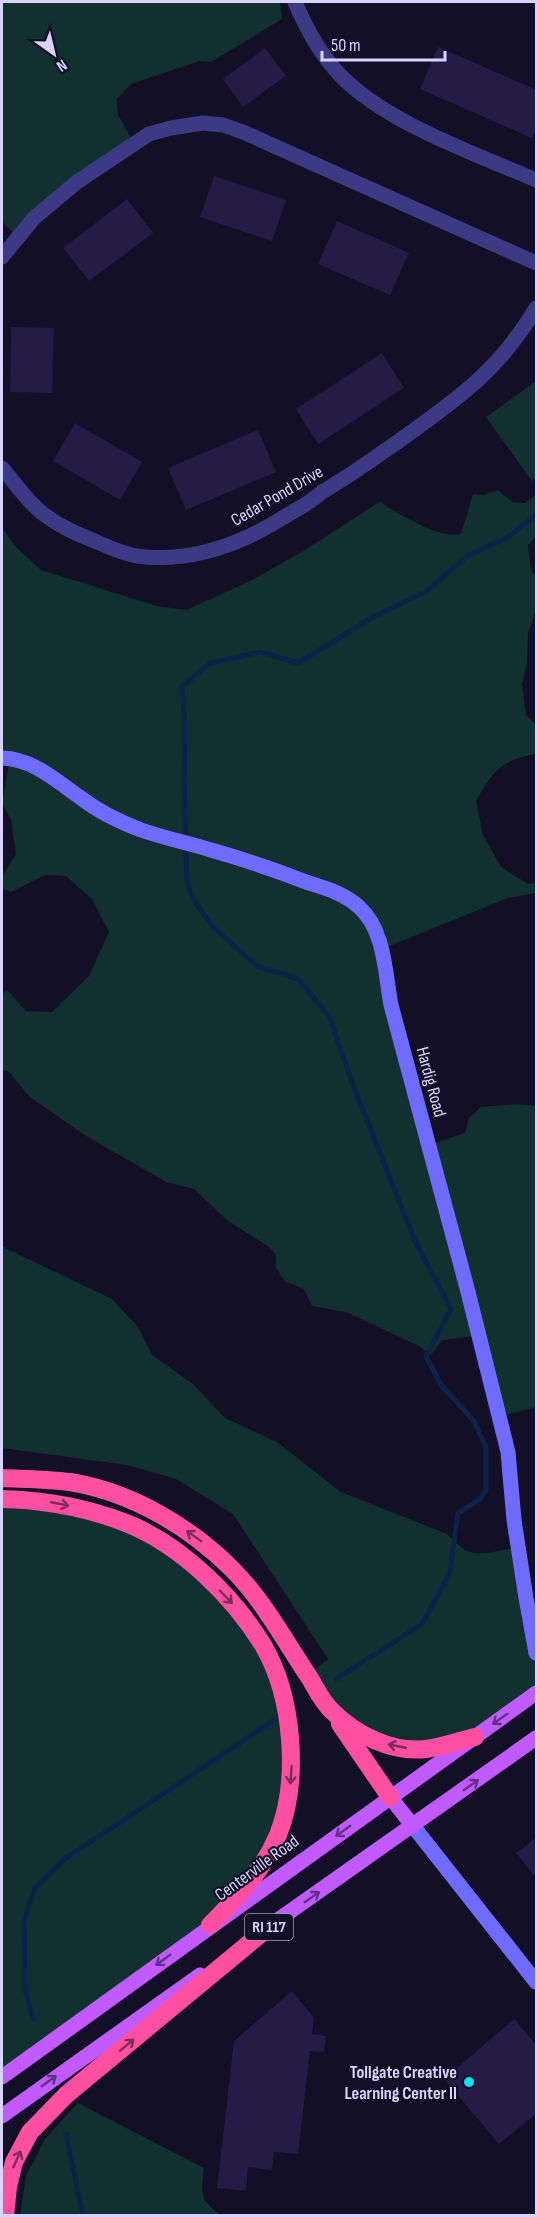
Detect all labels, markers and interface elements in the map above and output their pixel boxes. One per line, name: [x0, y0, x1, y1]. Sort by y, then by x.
north arrow: [24, 24, 84, 84]
scale bar: [322, 24, 445, 62]
text: 50 m: [331, 35, 361, 56]
text: N: [53, 55, 70, 75]
street label: Cedar Pond Drive: [227, 461, 327, 531]
street label: Hardig Road: [412, 1045, 450, 1119]
one-way arrow: [49, 1499, 69, 1510]
one-way arrow: [186, 1530, 202, 1542]
one-way arrow: [219, 1590, 234, 1605]
one-way arrow: [493, 1713, 509, 1725]
one-way arrow: [388, 1740, 408, 1751]
one-way arrow: [285, 1765, 296, 1785]
one-way arrow: [463, 1779, 479, 1791]
one-way arrow: [335, 1825, 351, 1837]
street label: Centerville Road: [211, 1831, 303, 1905]
one-way arrow: [303, 1891, 319, 1903]
road number: RI 117: [245, 1914, 293, 1940]
one-way arrow: [156, 1954, 172, 1966]
one-way arrow: [119, 2038, 135, 2051]
place label: Tollgate Creative Learning Center II: [345, 2062, 457, 2104]
one-way arrow: [40, 2075, 56, 2088]
marker: Tollgate Creative Learning Center II: [462, 2075, 476, 2089]
one-way arrow: [11, 2150, 23, 2168]

